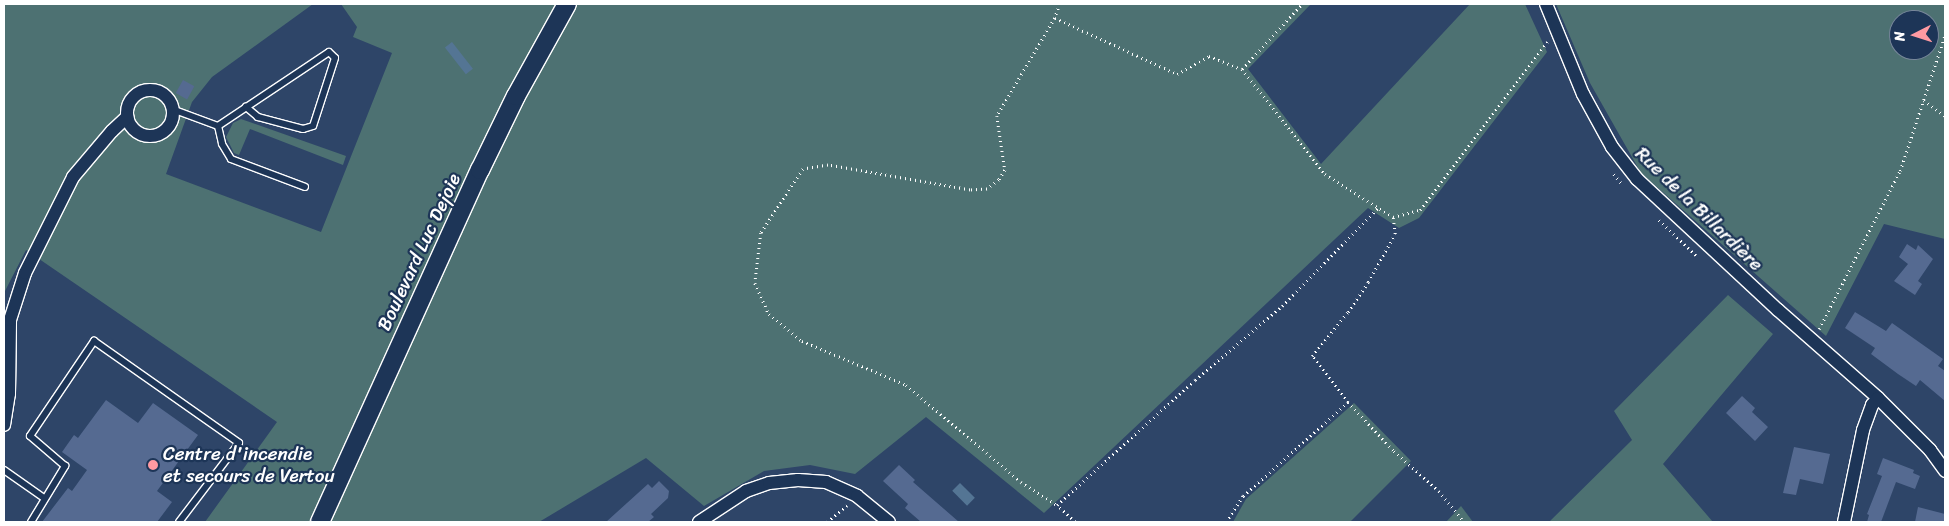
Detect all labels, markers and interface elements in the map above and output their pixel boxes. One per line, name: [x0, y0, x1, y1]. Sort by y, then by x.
north arrow: [1889, 10, 1939, 60]
text: N: [1887, 30, 1912, 42]
street label: Rue de la Billardière: [1630, 142, 1768, 276]
street label: Boulevard Luc Dejoie: [372, 169, 466, 335]
place label: Centre d'incendie et secours de Vertou: [163, 443, 335, 487]
marker: Centre d'incendie et secours de Vertou: [147, 459, 159, 471]

